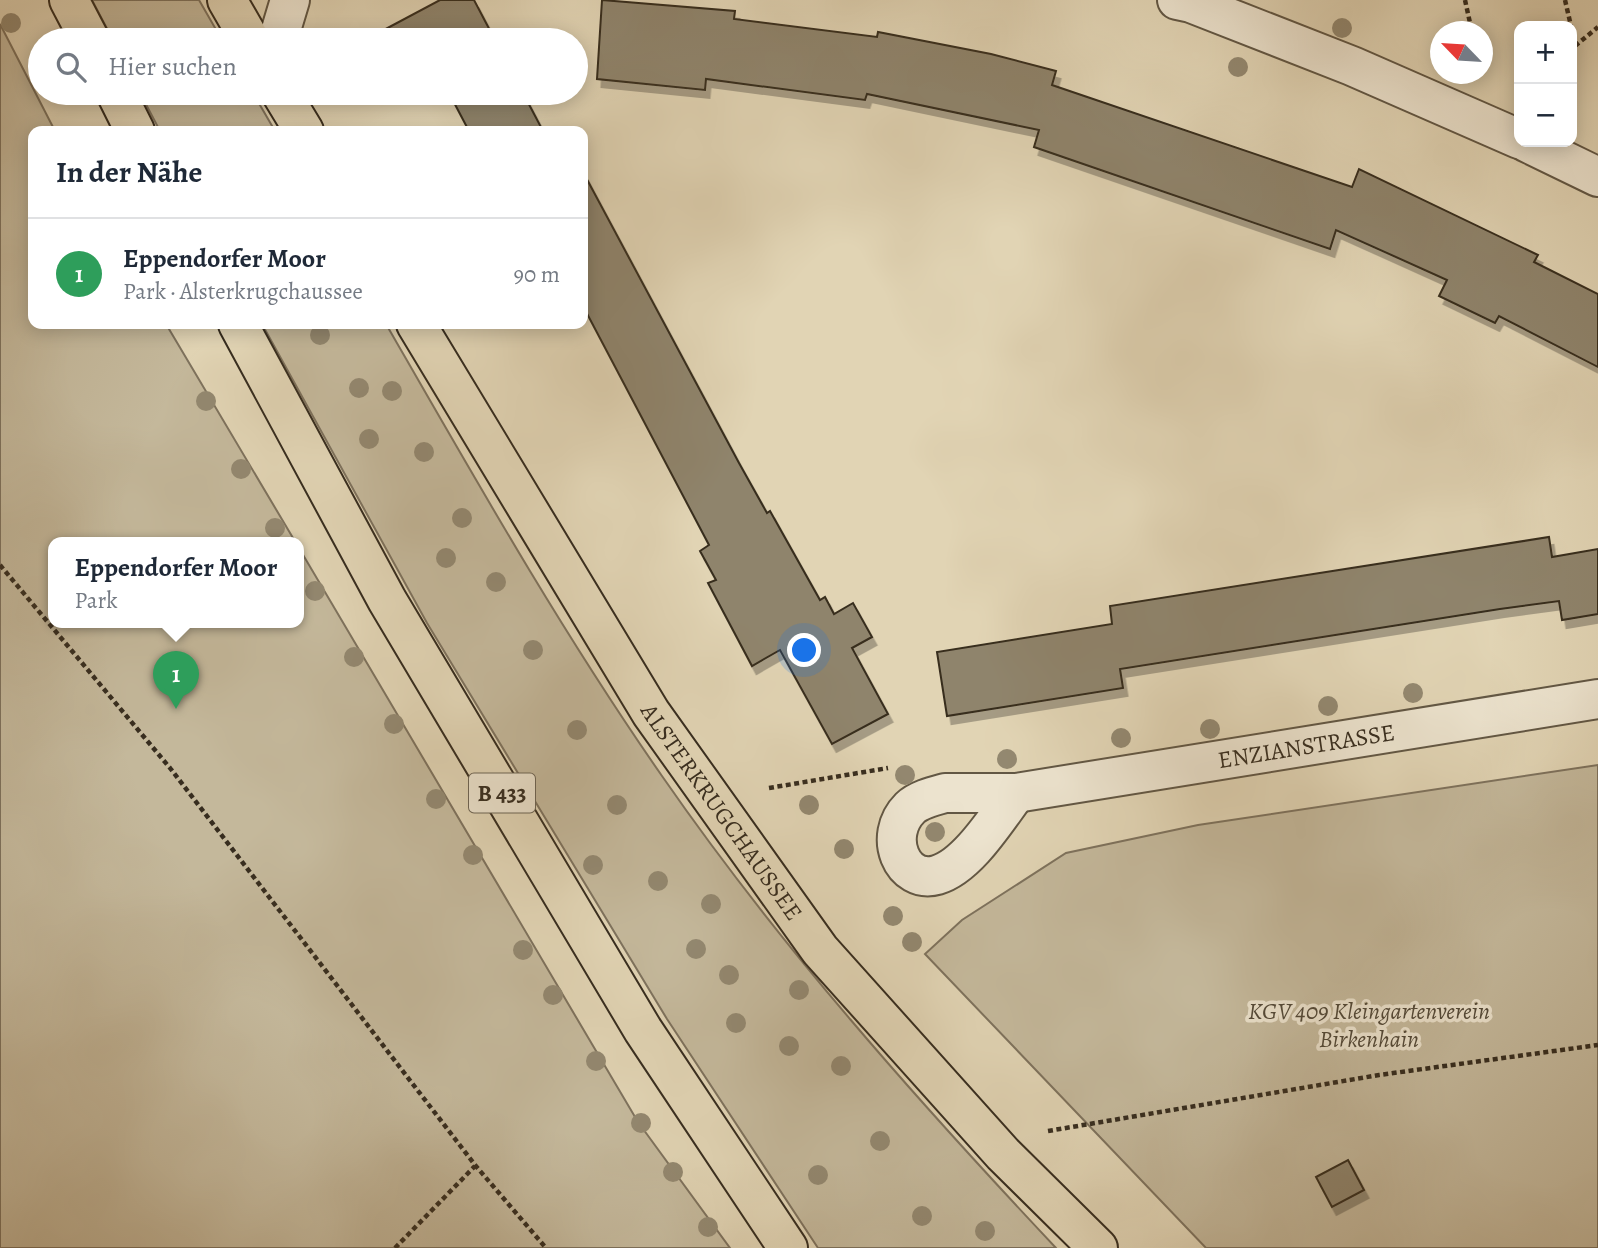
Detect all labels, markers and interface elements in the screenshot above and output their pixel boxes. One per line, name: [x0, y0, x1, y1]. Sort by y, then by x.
north arrow: [1430, 21, 1493, 84]
map controls: [1514, 21, 1577, 147]
button: +: [1514, 21, 1577, 84]
search box: [28, 28, 588, 105]
icon: search: [52, 48, 90, 86]
text: Hier suchen: [108, 49, 237, 84]
button: −: [1514, 84, 1577, 147]
text: In der Nähe: [56, 152, 202, 192]
text: Eppendorfer Moor: [123, 241, 326, 276]
text: 1: [75, 259, 83, 290]
text: 90 m: [514, 259, 560, 290]
text: Park · Alsterkrugchaussee: [123, 276, 363, 307]
popup: [48, 537, 304, 628]
text: Eppendorfer Moor: [75, 550, 277, 585]
text: Park: [75, 585, 118, 616]
your location: [787, 633, 821, 667]
pin: 1: [153, 651, 199, 709]
street label: ALSTERKRUGCHAUSSEE: [633, 697, 810, 927]
street label: ENZIANSTRASSE: [1215, 716, 1397, 776]
road number: B 433: [469, 774, 535, 813]
park label: KGV 409 Kleingartenverein Birkenhain: [1248, 995, 1490, 1055]

